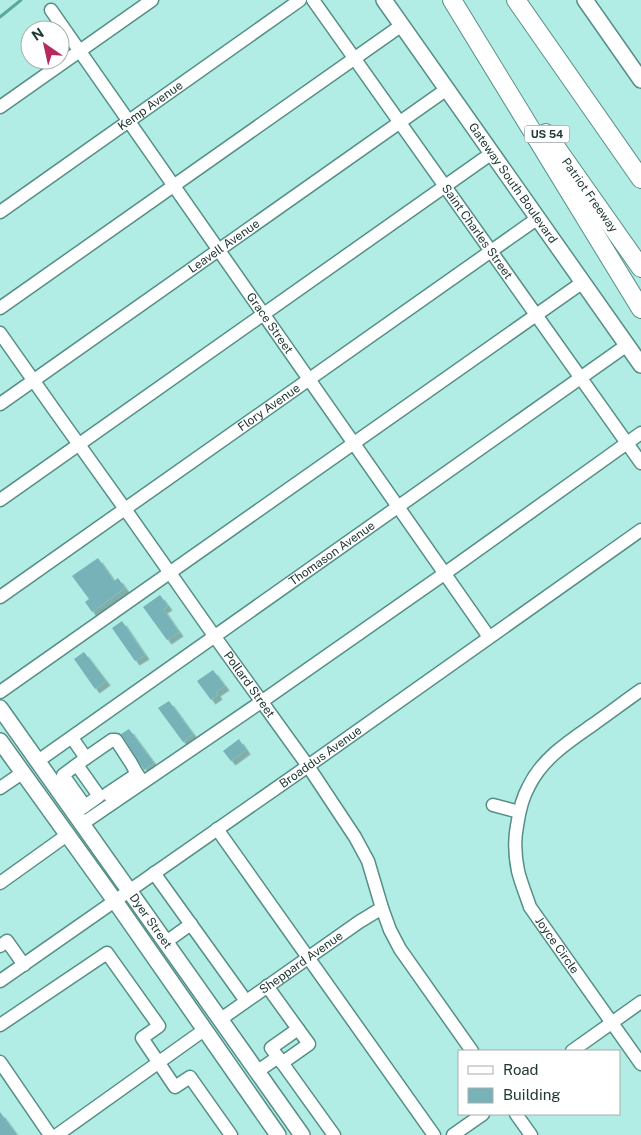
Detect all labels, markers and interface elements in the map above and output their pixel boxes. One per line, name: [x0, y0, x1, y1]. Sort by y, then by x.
north arrow: [20, 20, 70, 70]
text: N: [29, 25, 47, 44]
street label: Kemp Avenue: [115, 78, 186, 134]
street label: Gateway South Boulevard: [466, 120, 560, 246]
road number: US 54: [524, 126, 570, 142]
street label: Patriot Freeway: [559, 155, 621, 236]
street label: Saint Charles Street: [439, 182, 516, 282]
street label: Leavell Avenue: [186, 216, 262, 276]
street label: Grace Street: [244, 290, 296, 357]
street label: Flory Avenue: [235, 381, 303, 434]
street label: Thomason Avenue: [286, 518, 378, 588]
street label: Pollard Street: [221, 649, 278, 721]
street label: Broaddus Avenue: [277, 723, 365, 791]
street label: Dyer Street: [126, 891, 175, 952]
street label: Joyce Circle: [532, 914, 582, 977]
street label: Sheppard Avenue: [257, 928, 346, 997]
legend: [458, 1050, 621, 1115]
text: Road: [503, 1061, 539, 1078]
text: Building: [503, 1086, 561, 1103]

